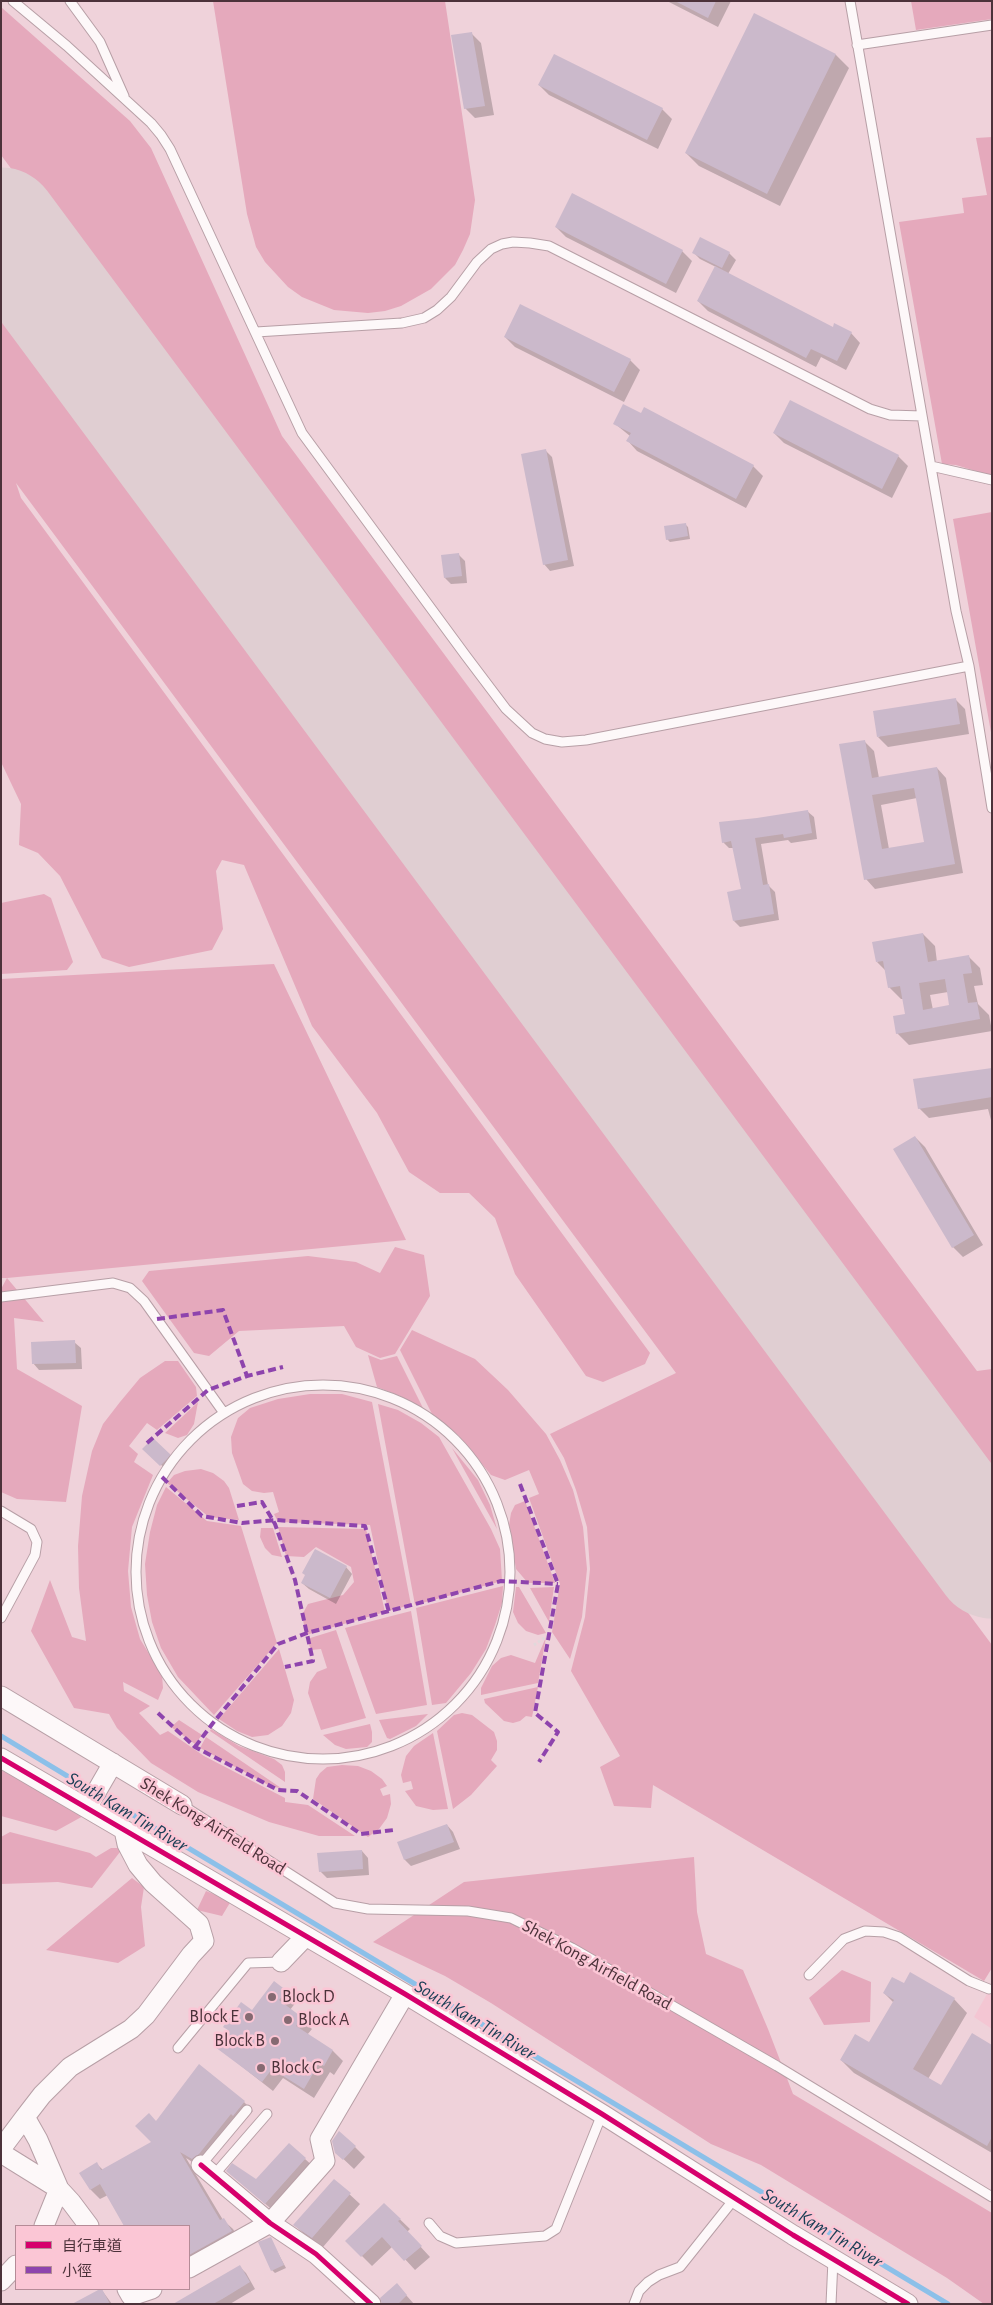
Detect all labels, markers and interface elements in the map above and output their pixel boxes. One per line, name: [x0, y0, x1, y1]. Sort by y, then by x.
water label: South Kam Tin River: [62, 1767, 192, 1857]
street label: Shek Kong Airfield Road: [136, 1772, 290, 1880]
street label: Shek Kong Airfield Road: [518, 1915, 676, 2015]
water label: South Kam Tin River: [410, 1975, 540, 2065]
place label: Block D: [282, 1986, 335, 2008]
marker: Block D: [266, 1991, 278, 2003]
place label: Block E: [189, 2006, 239, 2028]
place label: Block A: [298, 2009, 349, 2031]
marker: Block E: [243, 2011, 255, 2023]
marker: Block A: [282, 2014, 294, 2026]
place label: Block B: [214, 2030, 265, 2052]
marker: Block B: [269, 2035, 281, 2047]
place label: Block C: [271, 2057, 321, 2079]
marker: Block C: [255, 2062, 267, 2074]
water label: South Kam Tin River: [757, 2183, 887, 2273]
legend: [15, 2225, 190, 2290]
text: 自行車道: [62, 2239, 122, 2254]
text: 小徑: [62, 2264, 92, 2279]

